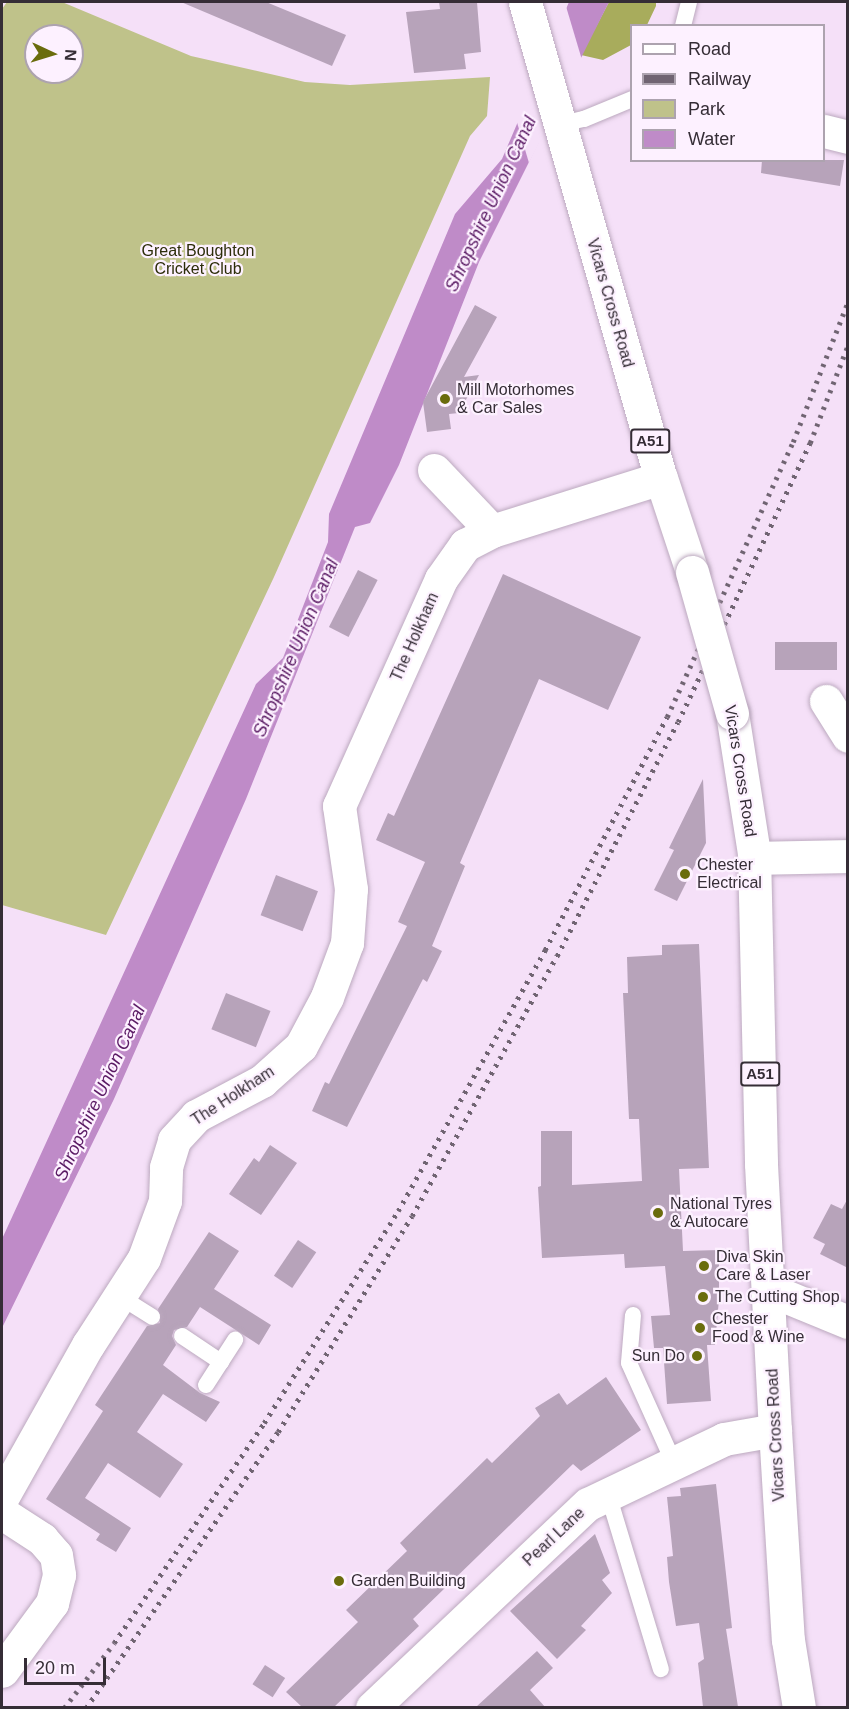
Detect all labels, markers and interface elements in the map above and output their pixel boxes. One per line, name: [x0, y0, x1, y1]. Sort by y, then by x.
north arrow: [24, 24, 84, 84]
legend: [630, 24, 825, 162]
text: Road: [688, 39, 731, 59]
text: N: [62, 49, 79, 62]
text: Railway: [688, 69, 751, 89]
text: Park: [688, 99, 725, 119]
water label: Shropshire Union Canal: [441, 113, 541, 295]
text: Water: [688, 129, 735, 149]
street label: Vicars Cross Road: [582, 236, 638, 370]
park label: Great Boughton Cricket Club: [142, 241, 254, 279]
place label: Mill Motorhomes & Car Sales: [457, 380, 574, 418]
marker: Mill Motorhomes & Car Sales: [438, 392, 452, 406]
road number: A51: [629, 429, 671, 453]
water label: Shropshire Union Canal: [249, 556, 343, 740]
street label: The Holkham: [387, 590, 443, 684]
street label: Vicars Cross Road: [720, 704, 760, 838]
place label: Chester Electrical: [697, 855, 762, 893]
marker: Chester Electrical: [678, 867, 692, 881]
water label: Shropshire Union Canal: [50, 1002, 150, 1184]
street label: The Holkham: [188, 1062, 278, 1130]
road number: A51: [739, 1062, 781, 1086]
place label: National Tyres & Autocare: [670, 1194, 772, 1232]
marker: National Tyres & Autocare: [651, 1206, 665, 1220]
place label: Diva Skin Care & Laser: [716, 1247, 810, 1285]
marker: Diva Skin Care & Laser: [697, 1259, 711, 1273]
place label: The Cutting Shop: [715, 1287, 840, 1307]
marker: The Cutting Shop: [696, 1290, 710, 1304]
place label: Chester Food & Wine: [712, 1309, 804, 1347]
marker: Chester Food & Wine: [693, 1321, 707, 1335]
place label: Sun Do: [632, 1346, 685, 1366]
marker: Sun Do: [690, 1349, 704, 1363]
street label: Vicars Cross Road: [763, 1368, 789, 1502]
street label: Pearl Lane: [519, 1504, 589, 1570]
place label: Garden Building: [351, 1571, 466, 1591]
marker: Garden Building: [332, 1574, 346, 1588]
scale bar: [27, 1646, 110, 1684]
text: 20 m: [35, 1658, 75, 1678]

